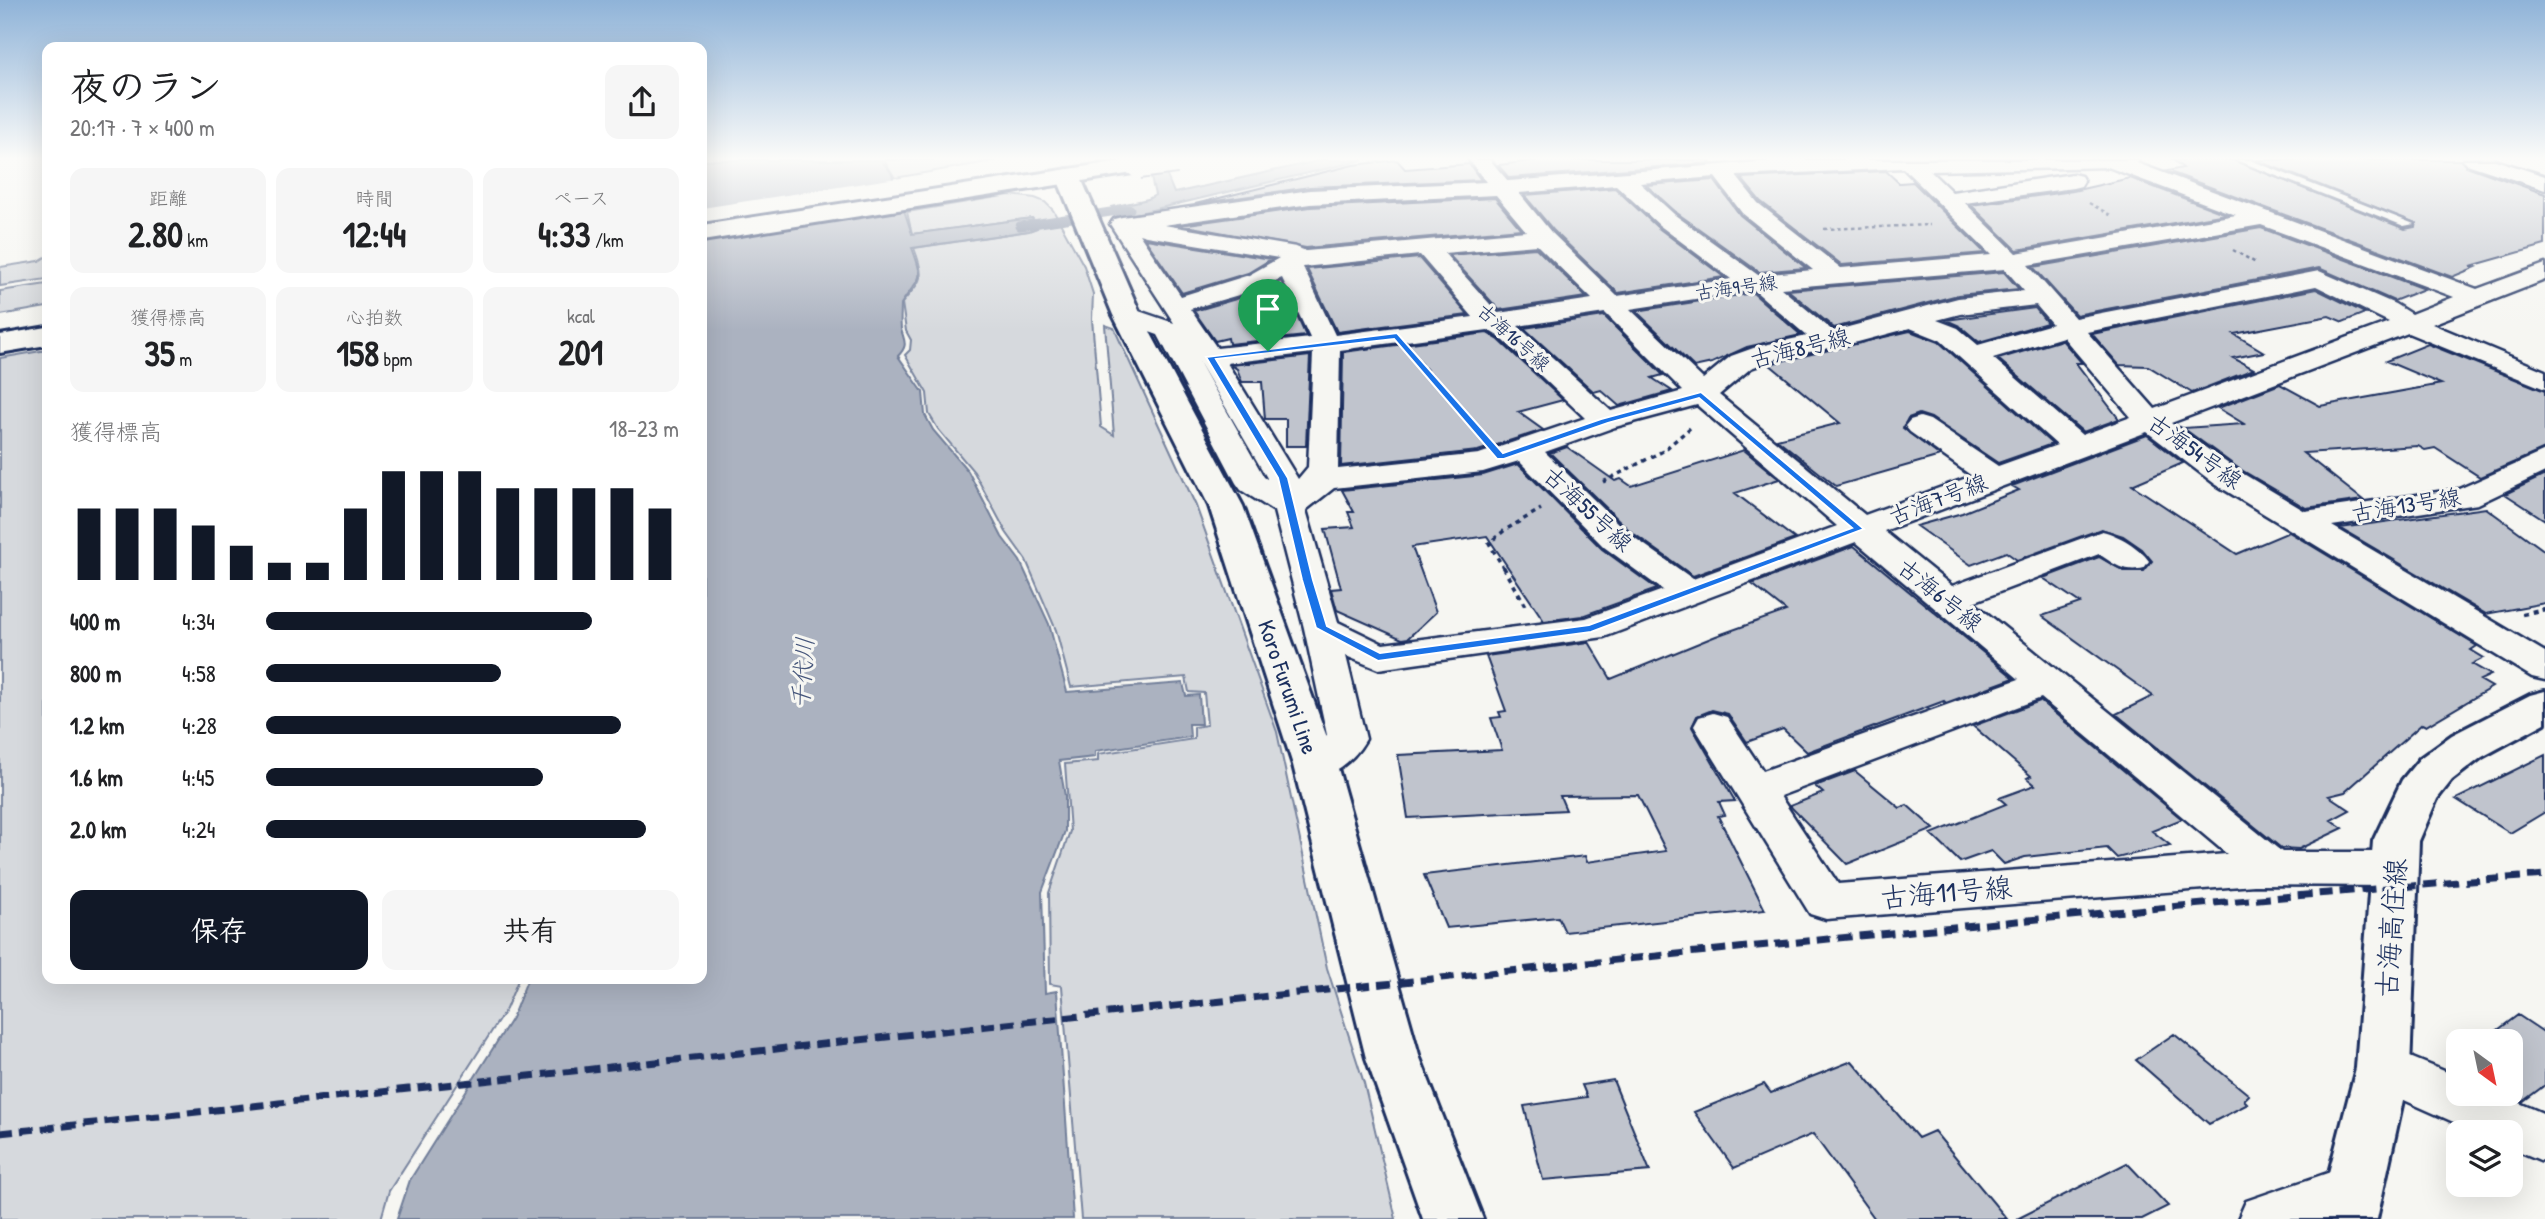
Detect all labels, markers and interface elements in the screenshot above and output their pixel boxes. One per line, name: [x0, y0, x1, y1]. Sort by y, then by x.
text: 夜のラン: [70, 60, 222, 112]
button: share: [605, 65, 679, 139]
text: 20:17 · 7 × 400 m: [70, 112, 215, 143]
text: 距離: [149, 185, 187, 211]
text: 時間: [355, 185, 394, 211]
text: ペース: [553, 185, 609, 211]
text: 2.80: [128, 211, 183, 258]
text: 12:44: [343, 211, 406, 258]
text: 4:33: [538, 211, 591, 258]
text: km: [183, 227, 208, 253]
text: /km: [591, 227, 624, 253]
street label: 古海9号線: [1693, 268, 1779, 306]
pin: [1238, 279, 1298, 351]
icon: arrive: [1249, 290, 1287, 328]
street label: 古海16号線: [1472, 297, 1556, 377]
text: kcal: [567, 303, 595, 329]
text: 獲得標高: [130, 304, 206, 330]
text: 心拍数: [346, 304, 403, 330]
street label: 古海8号線: [1747, 320, 1853, 375]
text: 201: [558, 329, 603, 376]
text: 35: [144, 330, 175, 377]
text: 158: [337, 330, 379, 377]
text: m: [175, 346, 192, 372]
text: bpm: [379, 346, 412, 372]
street label: 古海54号線: [2142, 406, 2249, 496]
text: 18–23 m: [609, 413, 679, 444]
text: 獲得標高: [70, 416, 162, 447]
street label: 古海55号線: [1537, 459, 1640, 558]
street label: 古海7号線: [1884, 466, 1992, 532]
street label: 古海13号線: [2349, 481, 2463, 528]
street label: 古海6号線: [1891, 551, 1989, 638]
text: 400 m: [70, 606, 120, 637]
text: 4:34: [182, 606, 215, 637]
street label: Koro Furumi Line: [1251, 616, 1326, 758]
water label: 千代川: [784, 636, 820, 710]
text: 800 m: [70, 658, 122, 689]
text: 4:58: [182, 658, 216, 689]
text: 1.2 km: [70, 710, 125, 741]
text: 4:28: [182, 710, 217, 741]
text: 1.6 km: [70, 762, 123, 793]
text: 4:45: [182, 762, 214, 793]
text: 2.0 km: [70, 814, 126, 845]
text: 4:24: [182, 814, 215, 845]
street label: 古海高住線: [2367, 857, 2415, 999]
street label: 古海11号線: [1878, 867, 2014, 917]
button: 保存: [70, 890, 368, 970]
button: 共有: [382, 890, 679, 970]
north arrow: [2446, 1029, 2524, 1106]
map controls: [2446, 1029, 2523, 1197]
button: layers: [2446, 1120, 2523, 1197]

